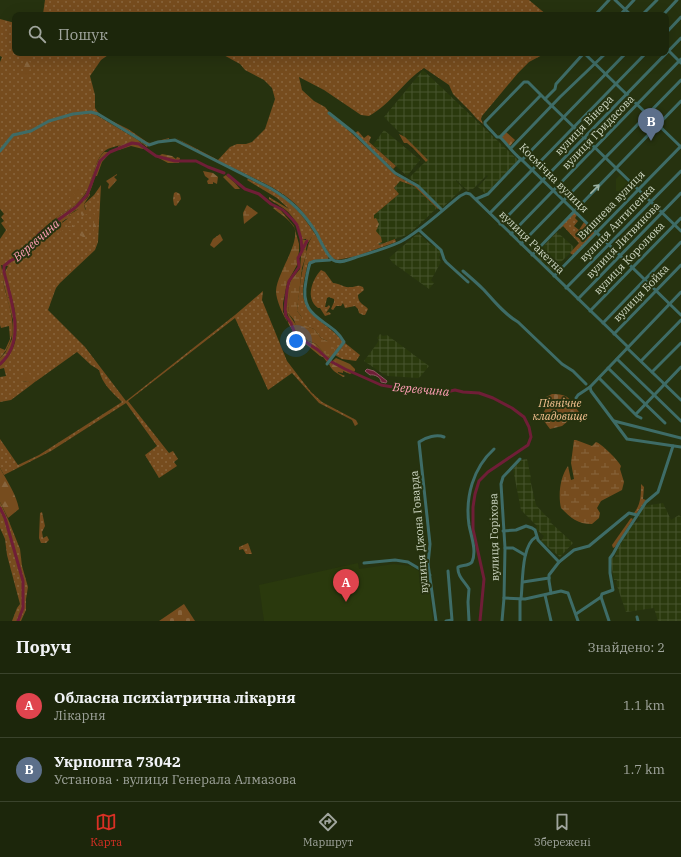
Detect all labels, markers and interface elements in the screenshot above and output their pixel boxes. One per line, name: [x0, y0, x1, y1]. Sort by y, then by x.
search box: [12, 12, 669, 56]
icon: search: [26, 23, 48, 45]
text: Пошук: [58, 25, 108, 44]
street label: вулиця Вінера: [552, 92, 616, 158]
street label: вулиця Гридасова: [559, 92, 637, 172]
pin: B: [638, 108, 664, 141]
street label: Космічна вулиця: [516, 140, 592, 216]
street label: Вишнева вулиця: [574, 167, 648, 243]
street label: вулиця Антипенка: [576, 181, 658, 265]
one-way arrow: [590, 184, 600, 194]
street label: вулиця Литвинова: [583, 199, 663, 281]
street label: вулиця Ракетна: [496, 207, 568, 277]
water label: Веревчина: [9, 215, 63, 265]
street label: вулиця Королюка: [591, 219, 667, 297]
street label: вулиця Бойка: [610, 261, 672, 325]
your location: [286, 331, 306, 351]
water label: Веревчина: [391, 379, 450, 399]
park label: Північне кладовище: [533, 396, 588, 423]
street label: вулиця Джона Говарда: [407, 470, 431, 594]
street label: вулиця Горіхова: [486, 493, 502, 581]
pin: A: [333, 569, 359, 602]
text: Поруч: [16, 636, 71, 658]
text: Знайдено: 2: [588, 639, 665, 656]
text: Обласна психіатрична лікарня: [54, 688, 296, 707]
text: A: [24, 697, 34, 714]
text: 1.1 km: [623, 697, 665, 714]
text: Лікарня: [54, 707, 106, 724]
text: Укрпошта 73042: [54, 752, 181, 771]
text: B: [24, 761, 34, 778]
text: 1.7 km: [623, 761, 665, 778]
text: Установа · вулиця Генерала Алмазова: [54, 771, 296, 788]
tab: Карта: [90, 811, 122, 849]
tab: Маршрут: [303, 811, 353, 849]
tab: Збережені: [534, 811, 591, 849]

